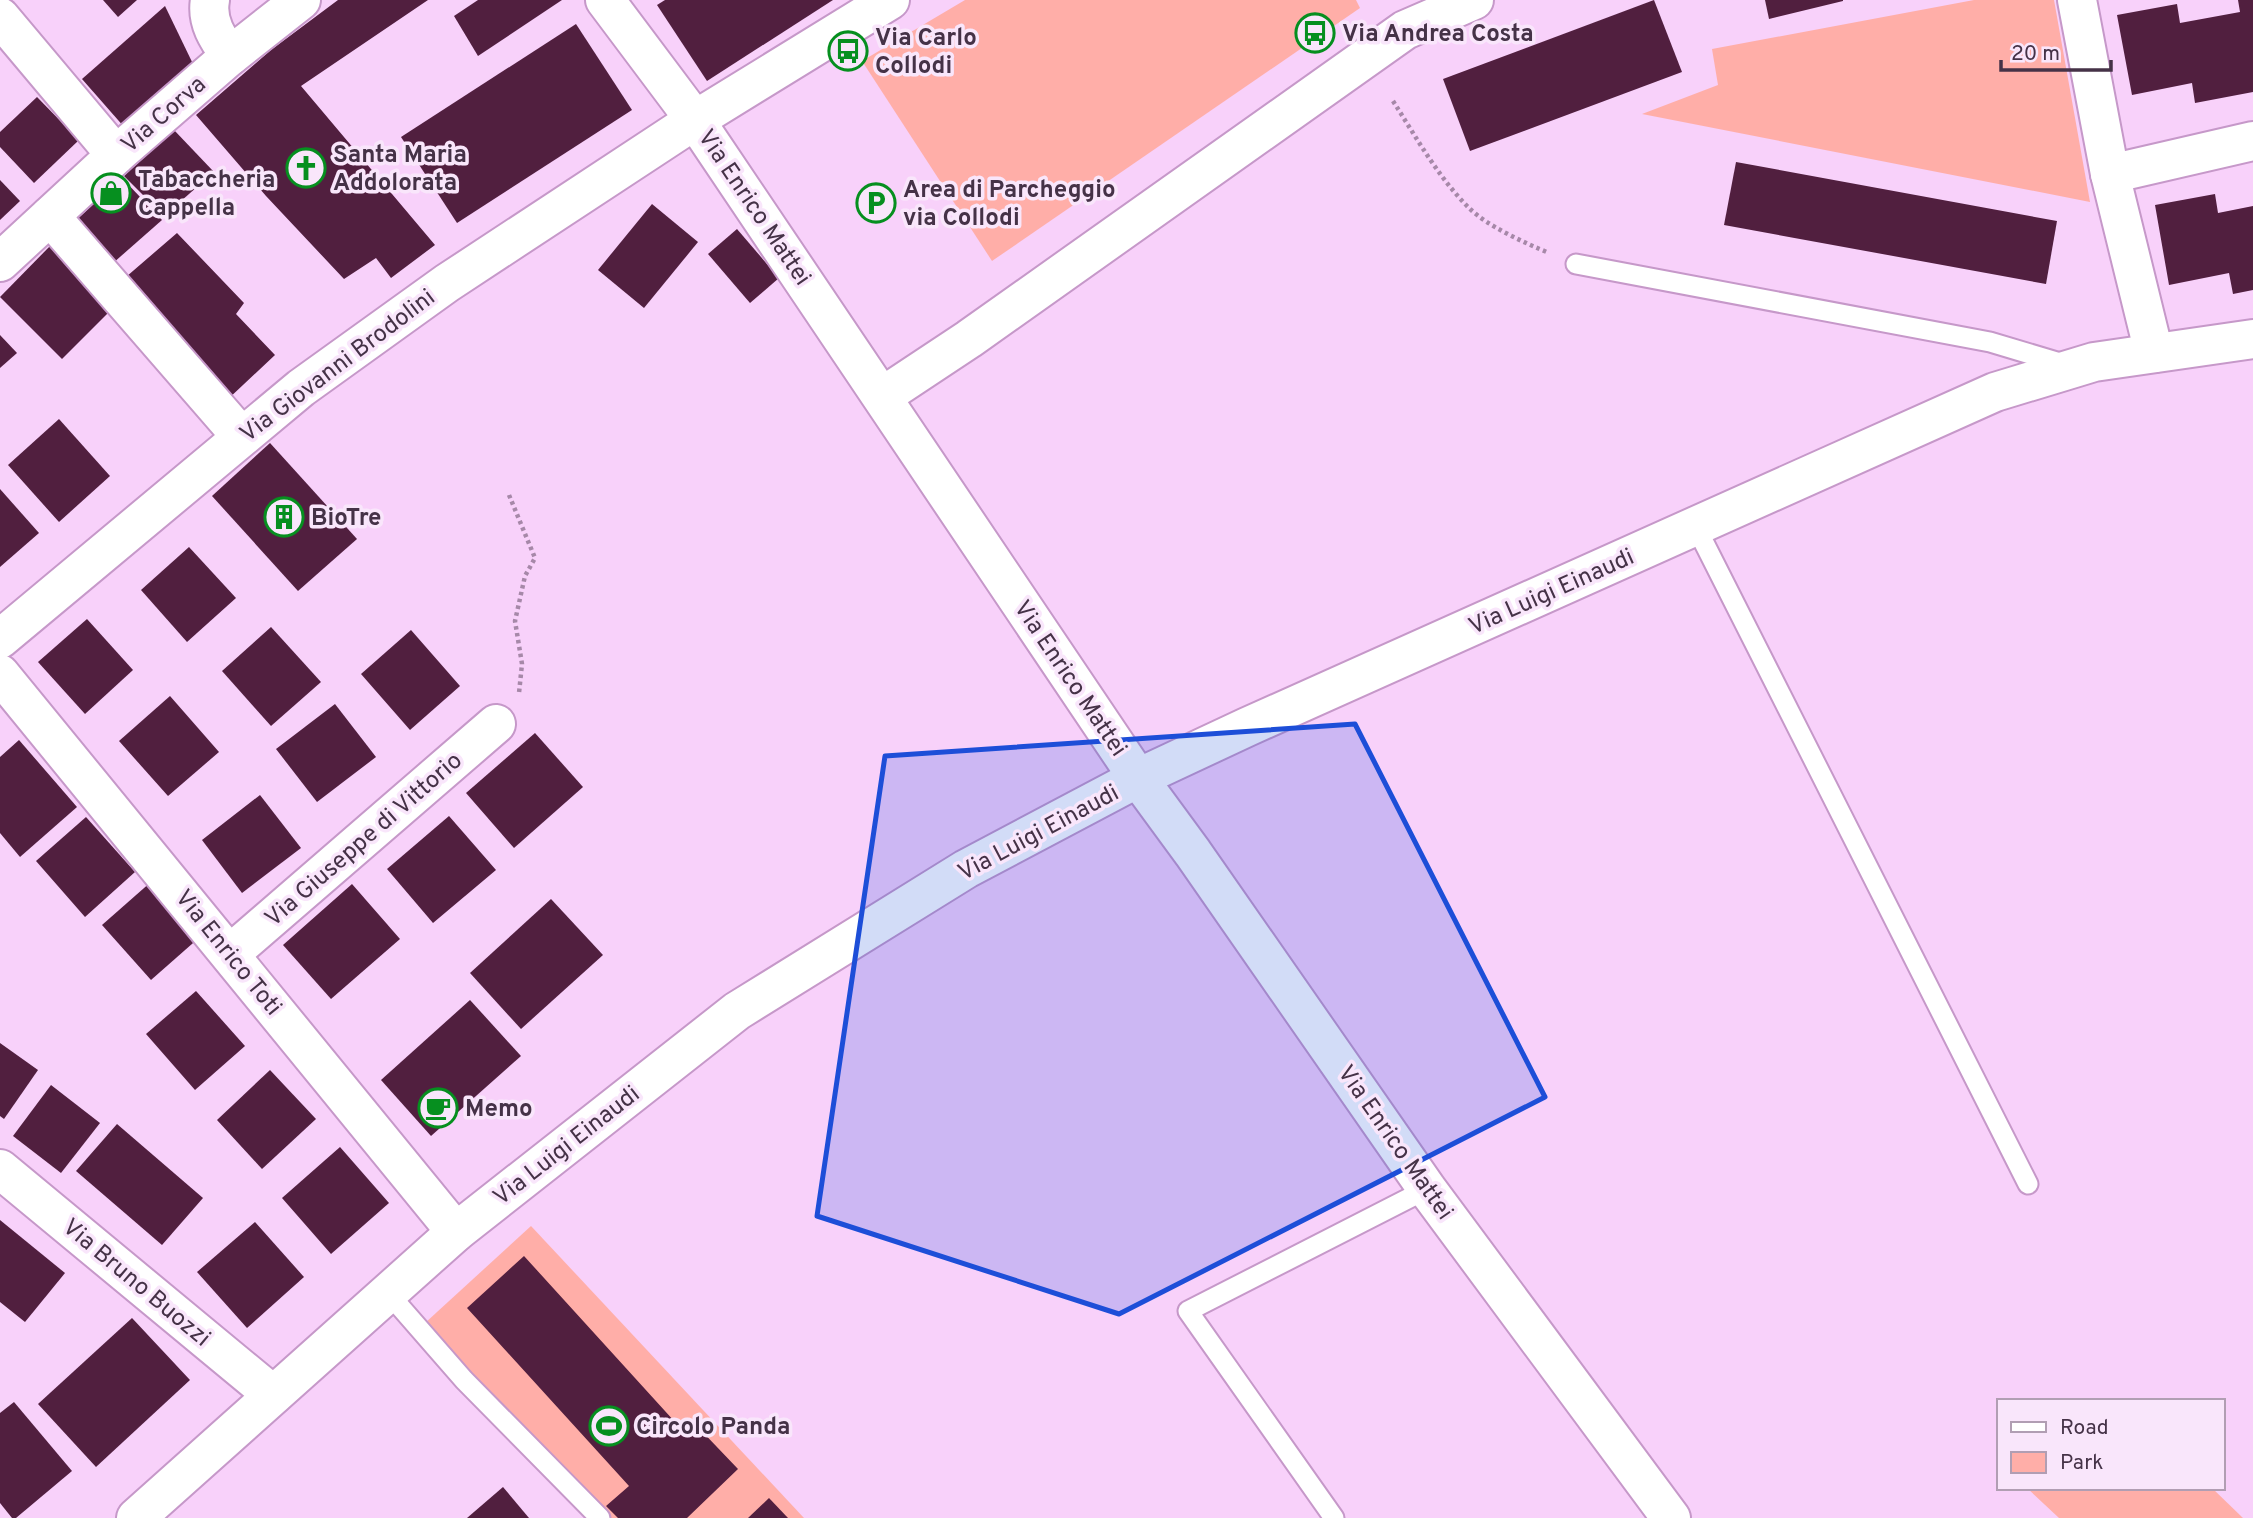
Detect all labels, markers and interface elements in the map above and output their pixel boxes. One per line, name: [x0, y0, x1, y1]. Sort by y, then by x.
bus stop icon: Via Andrea Costa: [1294, 12, 1336, 54]
place label: Via Andrea Costa: [1342, 20, 1534, 50]
place label: Via Carlo Collodi: [875, 24, 977, 82]
scale bar: [2001, 28, 2111, 72]
bus stop icon: Via Carlo Collodi: [827, 30, 869, 72]
text: 20 m: [2011, 41, 2060, 68]
street label: Via Corva: [116, 70, 213, 161]
street label: Via Enrico Mattei: [690, 124, 817, 292]
place label: Santa Maria Addolorata: [333, 141, 467, 199]
church icon: Santa Maria Addolorata: [285, 147, 327, 189]
place label: Tabaccheria Cappella: [138, 166, 275, 224]
shop icon: Tabaccheria Cappella: [90, 172, 132, 214]
place label: Area di Parcheggio via Collodi: [903, 176, 1116, 234]
parking icon: Area di Parcheggio via Collodi: [855, 182, 897, 224]
street label: Via Giovanni Brodolini: [235, 283, 442, 450]
building icon: BioTre: [263, 496, 305, 538]
place label: BioTre: [311, 504, 381, 534]
street label: Via Luigi Einaudi: [1464, 543, 1639, 643]
street label: Via Enrico Mattei: [1006, 595, 1133, 763]
street label: Via Giuseppe di Vittorio: [259, 747, 469, 934]
street label: Via Luigi Einaudi: [953, 779, 1125, 889]
street label: Via Enrico Toti: [168, 884, 287, 1022]
street label: Via Enrico Mattei: [1330, 1060, 1459, 1226]
street label: Via Luigi Einaudi: [488, 1080, 647, 1213]
cafe icon: Memo: [417, 1087, 459, 1129]
place label: Memo: [465, 1095, 533, 1125]
street label: Via Bruno Buozzi: [56, 1213, 216, 1354]
legend: [1997, 1399, 2225, 1490]
sports icon: Circolo Panda: [588, 1405, 630, 1447]
place label: Circolo Panda: [636, 1413, 790, 1443]
text: Road: [2060, 1415, 2109, 1442]
text: Park: [2060, 1450, 2103, 1477]

